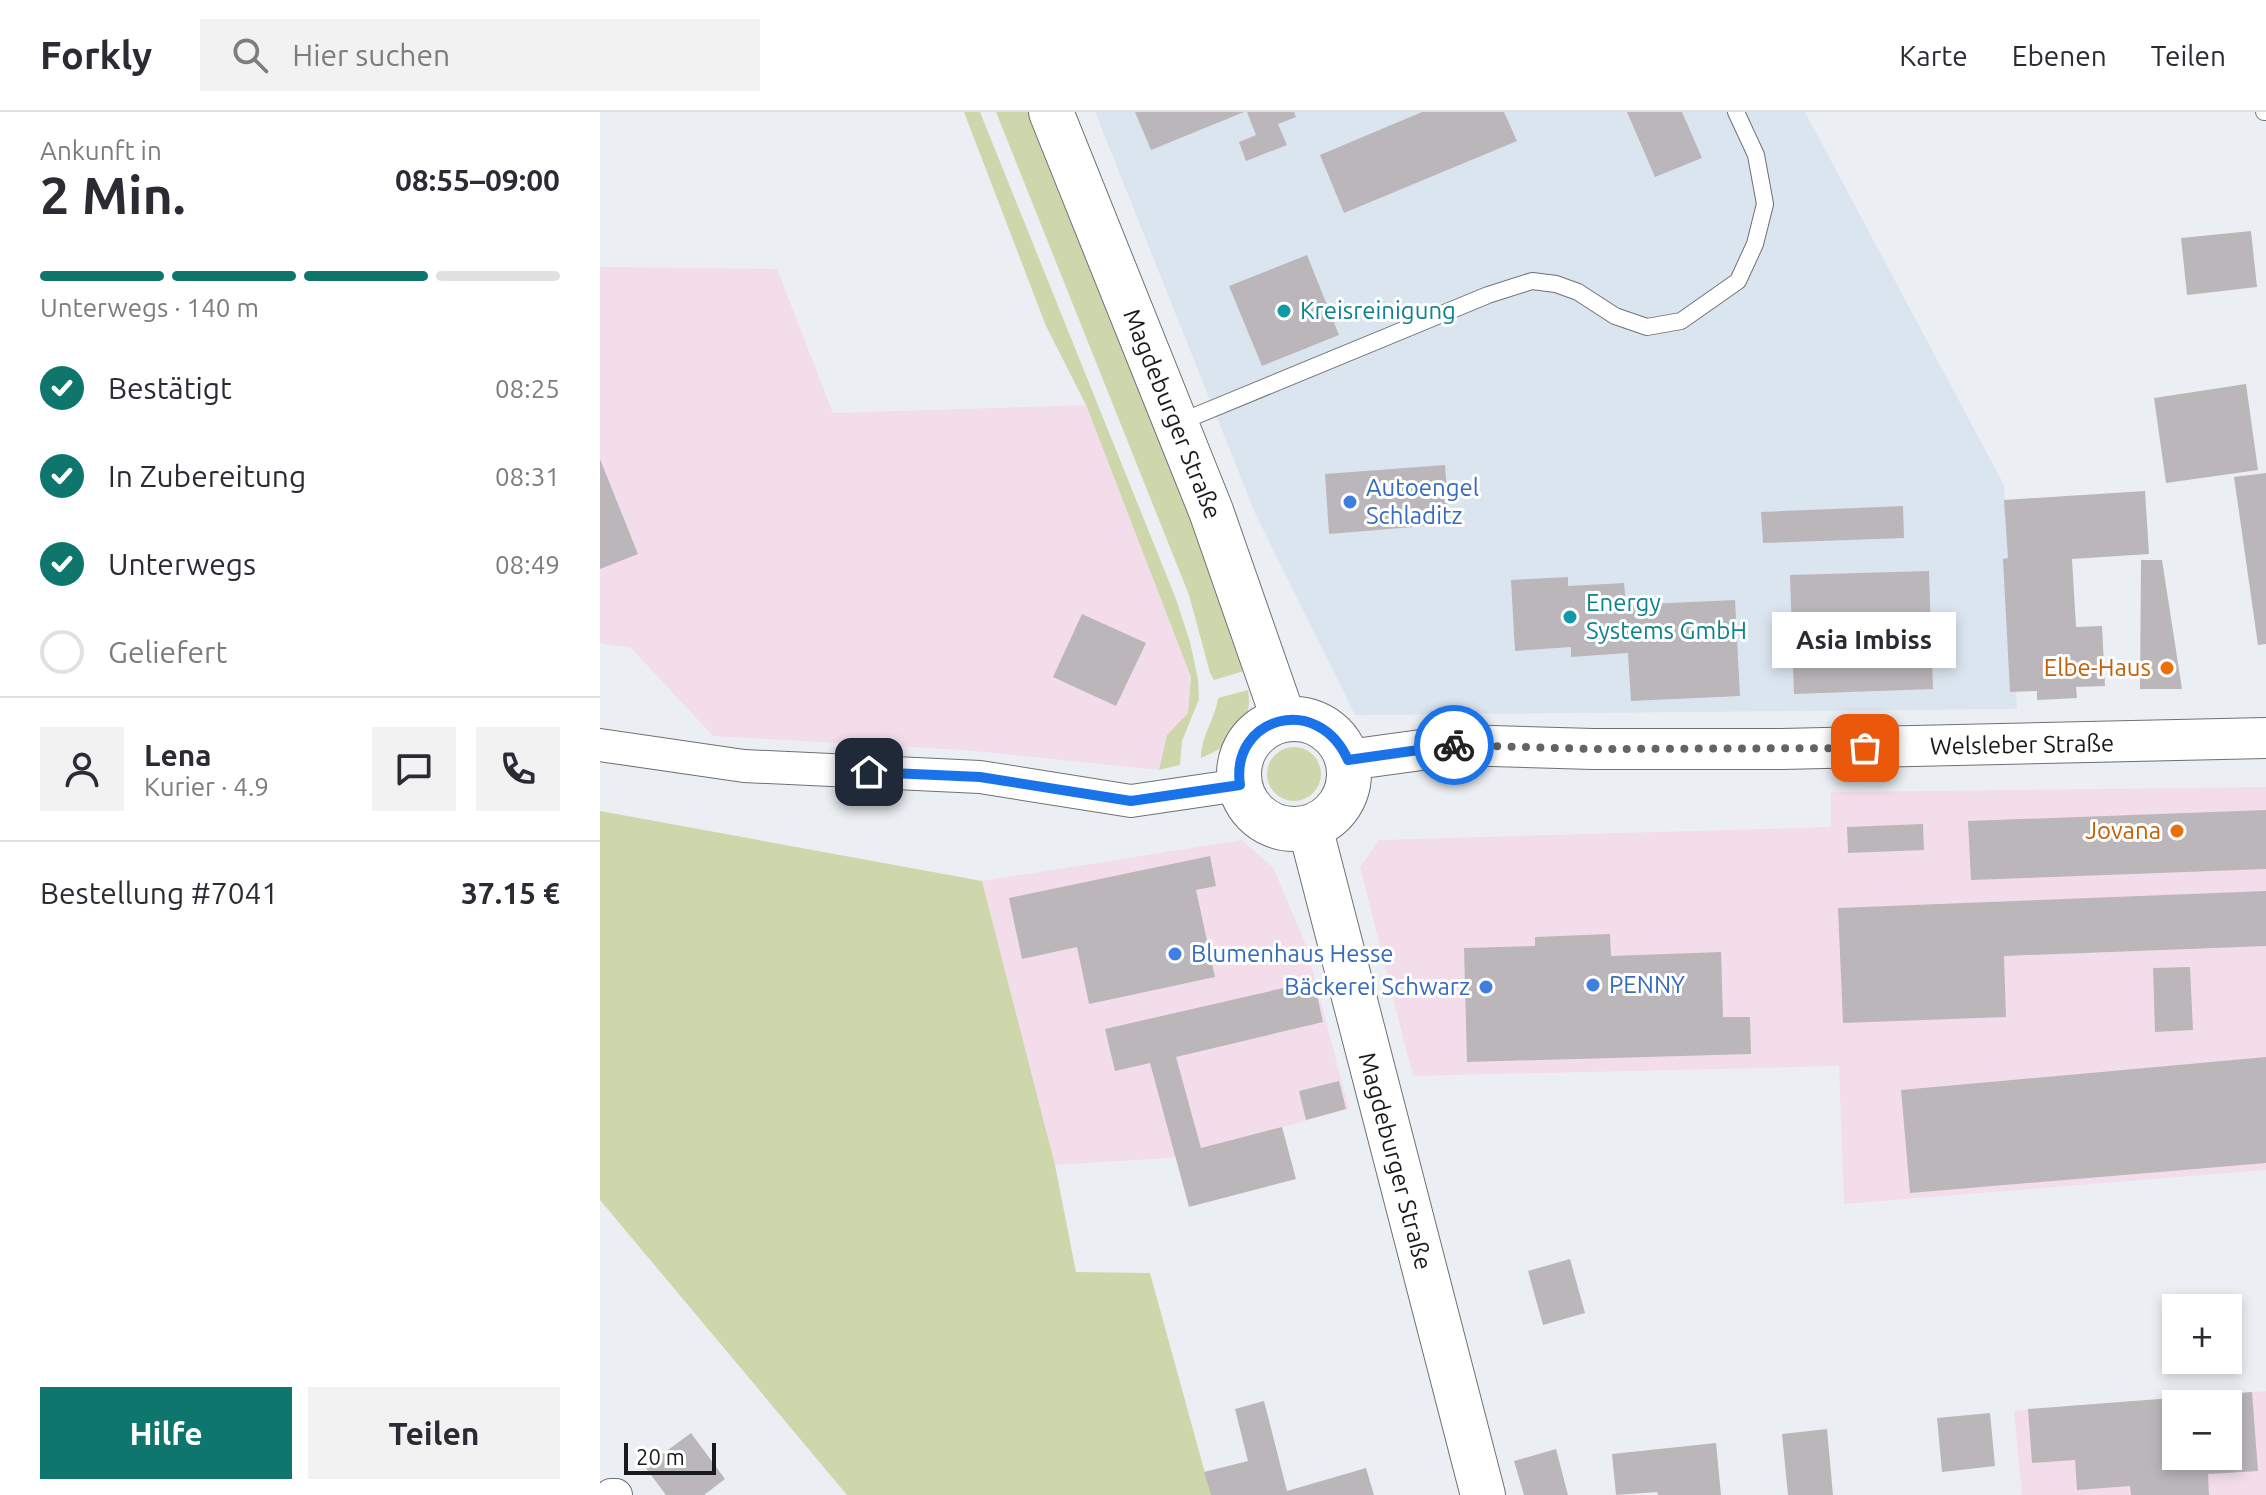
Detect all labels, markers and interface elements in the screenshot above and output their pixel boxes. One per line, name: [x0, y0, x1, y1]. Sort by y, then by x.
search box: [200, 19, 760, 91]
icon: search: [228, 33, 272, 77]
text: Forkly: [40, 34, 152, 76]
text: Hier suchen: [292, 38, 450, 72]
text: Karte: [1899, 40, 1968, 71]
text: Ebenen: [2012, 40, 2107, 71]
text: Teilen: [2151, 40, 2226, 71]
text: Ankunft in: [40, 136, 162, 165]
text: 08:55–09:00: [395, 163, 560, 197]
text: 2 Min.: [40, 166, 186, 224]
text: Unterwegs · 140 m: [40, 293, 259, 322]
place label: Kreisreinigung: [1300, 297, 1456, 324]
marker: Kreisreinigung: [1275, 302, 1293, 320]
street label: Magdeburger Straße: [1118, 305, 1227, 523]
icon: check: [40, 366, 84, 410]
text: Bestätigt: [108, 371, 232, 405]
text: 08:25: [495, 374, 560, 403]
icon: check: [40, 454, 84, 498]
text: In Zubereitung: [108, 459, 306, 493]
text: 08:31: [495, 462, 560, 491]
place label: Autoengel Schladitz: [1366, 474, 1479, 529]
marker: Autoengel Schladitz: [1341, 493, 1359, 511]
icon: check: [40, 542, 84, 586]
text: Unterwegs: [108, 547, 256, 581]
text: 08:49: [495, 550, 560, 579]
place label: Energy Systems GmbH: [1586, 589, 1747, 644]
marker: Energy Systems GmbH: [1561, 608, 1579, 626]
callout: Asia Imbiss: [1773, 612, 1957, 668]
text: Asia Imbiss: [1796, 625, 1932, 654]
text: Geliefert: [108, 635, 227, 669]
place label: Elbe-Haus: [2044, 654, 2151, 681]
marker: Elbe-Haus: [2158, 659, 2176, 677]
courier: [1414, 705, 1494, 785]
pin: [1831, 714, 1899, 782]
icon: bike: [1432, 723, 1476, 767]
icon: bag: [1843, 726, 1887, 770]
button: person: [40, 727, 124, 811]
button: chat: [372, 727, 456, 811]
button: phone: [476, 727, 560, 811]
street label: Welsleber Straße: [1930, 729, 2114, 760]
text: Lena: [144, 738, 212, 772]
pin: [835, 738, 903, 806]
icon: home: [847, 750, 891, 794]
text: Kurier · 4.9: [144, 772, 269, 801]
place label: Jovana: [2085, 817, 2161, 844]
marker: Jovana: [2168, 822, 2186, 840]
text: Bestellung #7041: [40, 876, 278, 910]
text: 37.15 €: [461, 876, 560, 910]
place label: Blumenhaus Hesse: [1191, 940, 1394, 967]
marker: Blumenhaus Hesse: [1166, 945, 1184, 963]
place label: PENNY: [1609, 971, 1685, 998]
place label: Bäckerei Schwarz: [1284, 973, 1470, 1000]
marker: PENNY: [1584, 976, 1602, 994]
marker: Bäckerei Schwarz: [1477, 978, 1495, 996]
street label: Magdeburger Straße: [1353, 1049, 1437, 1272]
map controls: [2162, 1294, 2242, 1470]
button: +: [2162, 1294, 2242, 1374]
button: Hilfe: [40, 1387, 292, 1479]
button: Teilen: [308, 1387, 560, 1479]
button: −: [2162, 1390, 2242, 1470]
scale bar: [624, 1439, 716, 1475]
text: 20 m: [636, 1444, 685, 1469]

